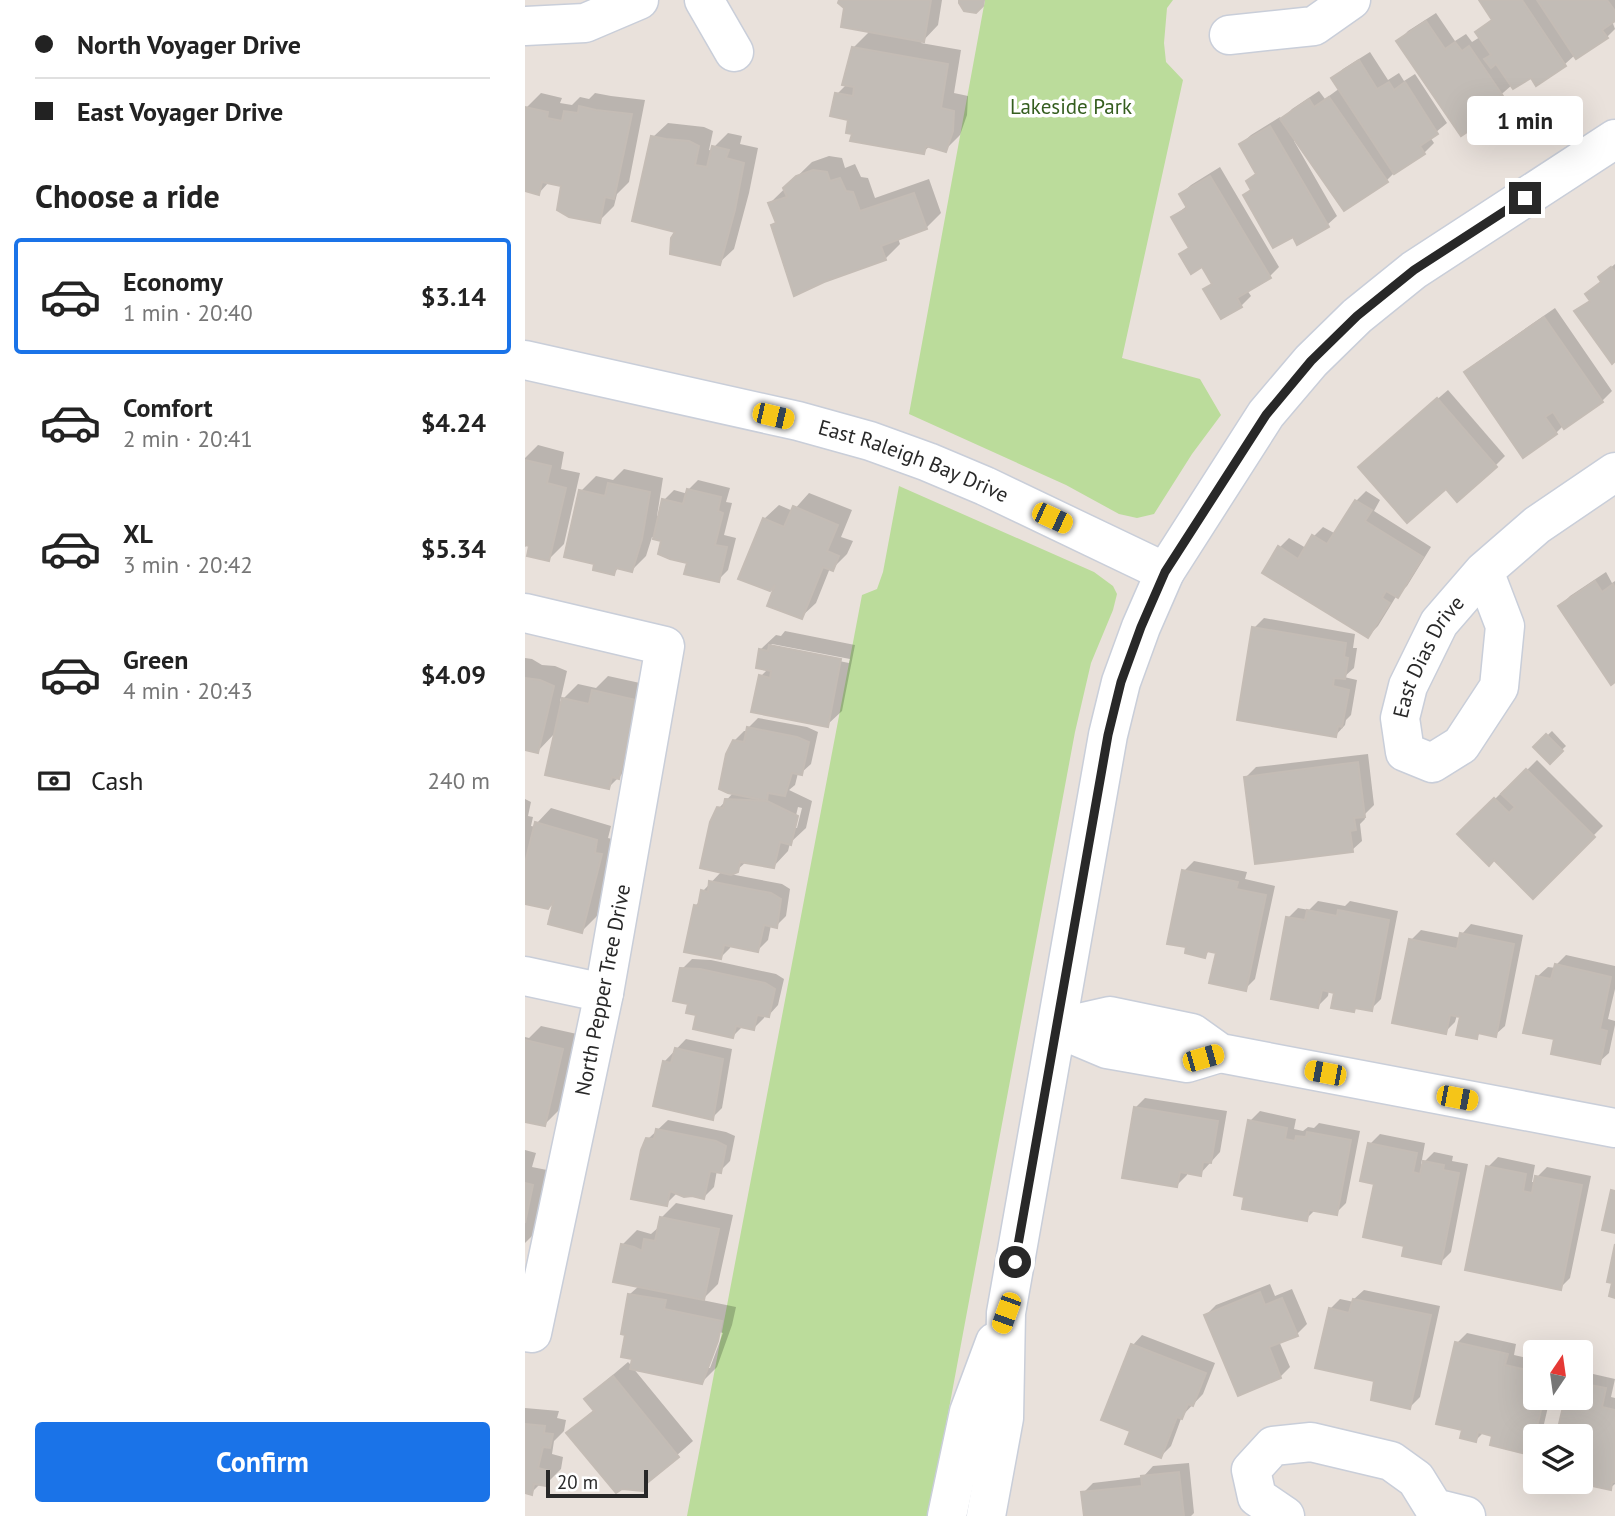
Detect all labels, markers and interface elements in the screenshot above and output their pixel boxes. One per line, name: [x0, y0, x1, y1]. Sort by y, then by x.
text: North Voyager Drive: [77, 28, 301, 61]
park label: Lakeside Park: [1010, 93, 1132, 120]
text: East Voyager Drive: [77, 95, 283, 128]
callout: 1 min: [1467, 96, 1583, 146]
text: 1 min: [1497, 106, 1553, 135]
text: Choose a ride: [35, 175, 220, 217]
route end: [1509, 182, 1541, 214]
icon: car: [39, 265, 102, 328]
text: Economy: [123, 265, 223, 298]
text: $3.14: [421, 280, 486, 313]
text: 1 min · 20:40: [123, 298, 253, 327]
icon: car: [39, 391, 102, 454]
text: Comfort: [123, 391, 213, 424]
car: [751, 401, 796, 431]
text: $4.24: [421, 406, 486, 439]
street label: East Raleigh Bay Drive: [815, 413, 1013, 508]
text: 2 min · 20:41: [123, 424, 253, 453]
car: [1029, 500, 1076, 536]
icon: car: [39, 517, 102, 580]
text: XL: [123, 517, 153, 550]
text: $5.34: [421, 532, 486, 565]
text: 3 min · 20:42: [123, 550, 253, 579]
street label: East Dias Drive: [1387, 590, 1470, 721]
icon: car: [39, 643, 102, 706]
text: Green: [123, 643, 188, 676]
text: $4.09: [421, 658, 486, 691]
text: 4 min · 20:43: [123, 676, 253, 705]
icon: cash: [35, 762, 73, 800]
text: Cash: [91, 764, 143, 797]
text: 240 m: [428, 766, 490, 795]
street label: North Pepper Tree Drive: [569, 882, 636, 1098]
car: [1180, 1042, 1227, 1074]
car: [1303, 1059, 1348, 1087]
car: [1435, 1084, 1480, 1112]
route start: [999, 1246, 1031, 1278]
car: [989, 1290, 1024, 1336]
north arrow: [1523, 1340, 1593, 1410]
map controls: [1523, 1340, 1593, 1494]
button: Confirm: [35, 1422, 490, 1502]
button: layers: [1523, 1424, 1593, 1494]
scale bar: [546, 1467, 647, 1499]
text: 20 m: [557, 1470, 598, 1494]

